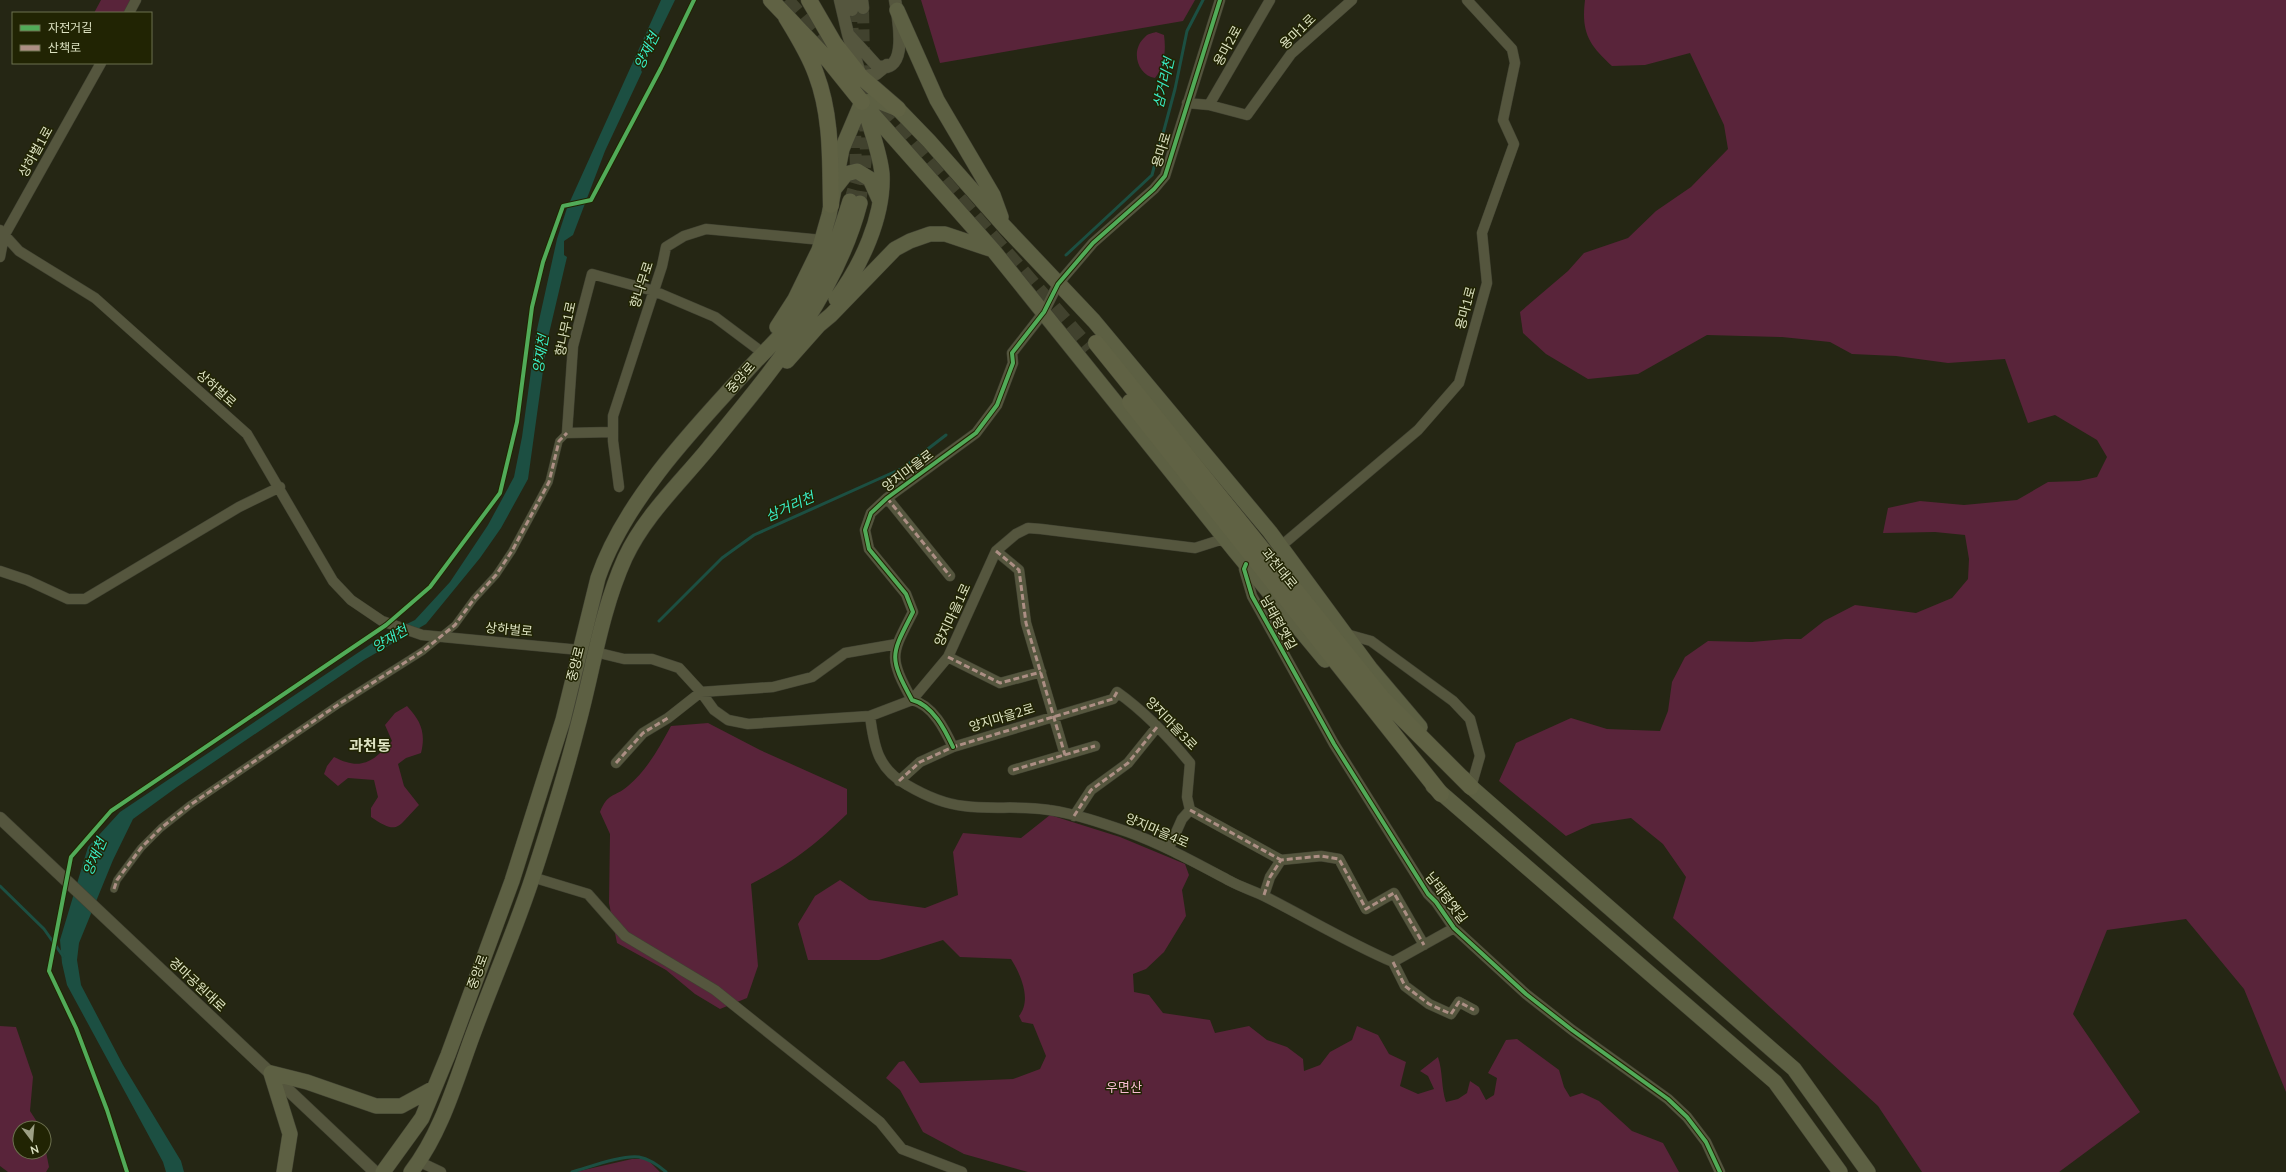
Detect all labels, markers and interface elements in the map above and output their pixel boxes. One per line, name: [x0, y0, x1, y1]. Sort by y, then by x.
street label: 용마1로: [1276, 10, 1320, 54]
legend: [12, 12, 152, 64]
text: 자전거길: [48, 20, 92, 36]
street label: 용마2로: [1210, 23, 1246, 69]
water label: 양재천: [630, 28, 664, 73]
text: 산책로: [48, 40, 81, 56]
water label: 삼거리천: [1149, 55, 1179, 110]
street label: 상하벌1로: [15, 123, 57, 181]
street label: 용마로: [1148, 130, 1176, 170]
street label: 향나무로: [626, 259, 658, 311]
street label: 용마1로: [1452, 285, 1480, 331]
street label: 향나무1로: [551, 300, 581, 358]
water label: 양재천: [529, 332, 554, 375]
street label: 중앙로: [722, 359, 760, 397]
street label: 상하벌로: [192, 366, 240, 412]
street label: 양지마을로: [879, 446, 937, 496]
water label: 삼거리천: [763, 487, 818, 526]
street label: 과천대로: [1257, 545, 1301, 593]
street label: 양지마을1로: [931, 581, 975, 649]
street label: 남태령옛길: [1256, 592, 1300, 654]
street label: 상하벌로: [484, 619, 534, 641]
water label: 양재천: [369, 620, 412, 657]
street label: 중앙로: [563, 644, 589, 684]
street label: 양지마을3로: [1141, 693, 1201, 755]
street label: 양지마을2로: [967, 700, 1037, 736]
district label: 과천동: [349, 736, 391, 756]
street label: 양지마을4로: [1122, 810, 1192, 853]
water label: 양재천: [79, 834, 112, 878]
street label: 남태령옛길: [1421, 869, 1471, 927]
street label: 중앙로: [463, 952, 493, 992]
street label: 경마공원대로: [165, 954, 229, 1016]
park label: 우면산: [1106, 1079, 1142, 1097]
north arrow: [12, 1120, 52, 1160]
text: N: [29, 1141, 41, 1157]

